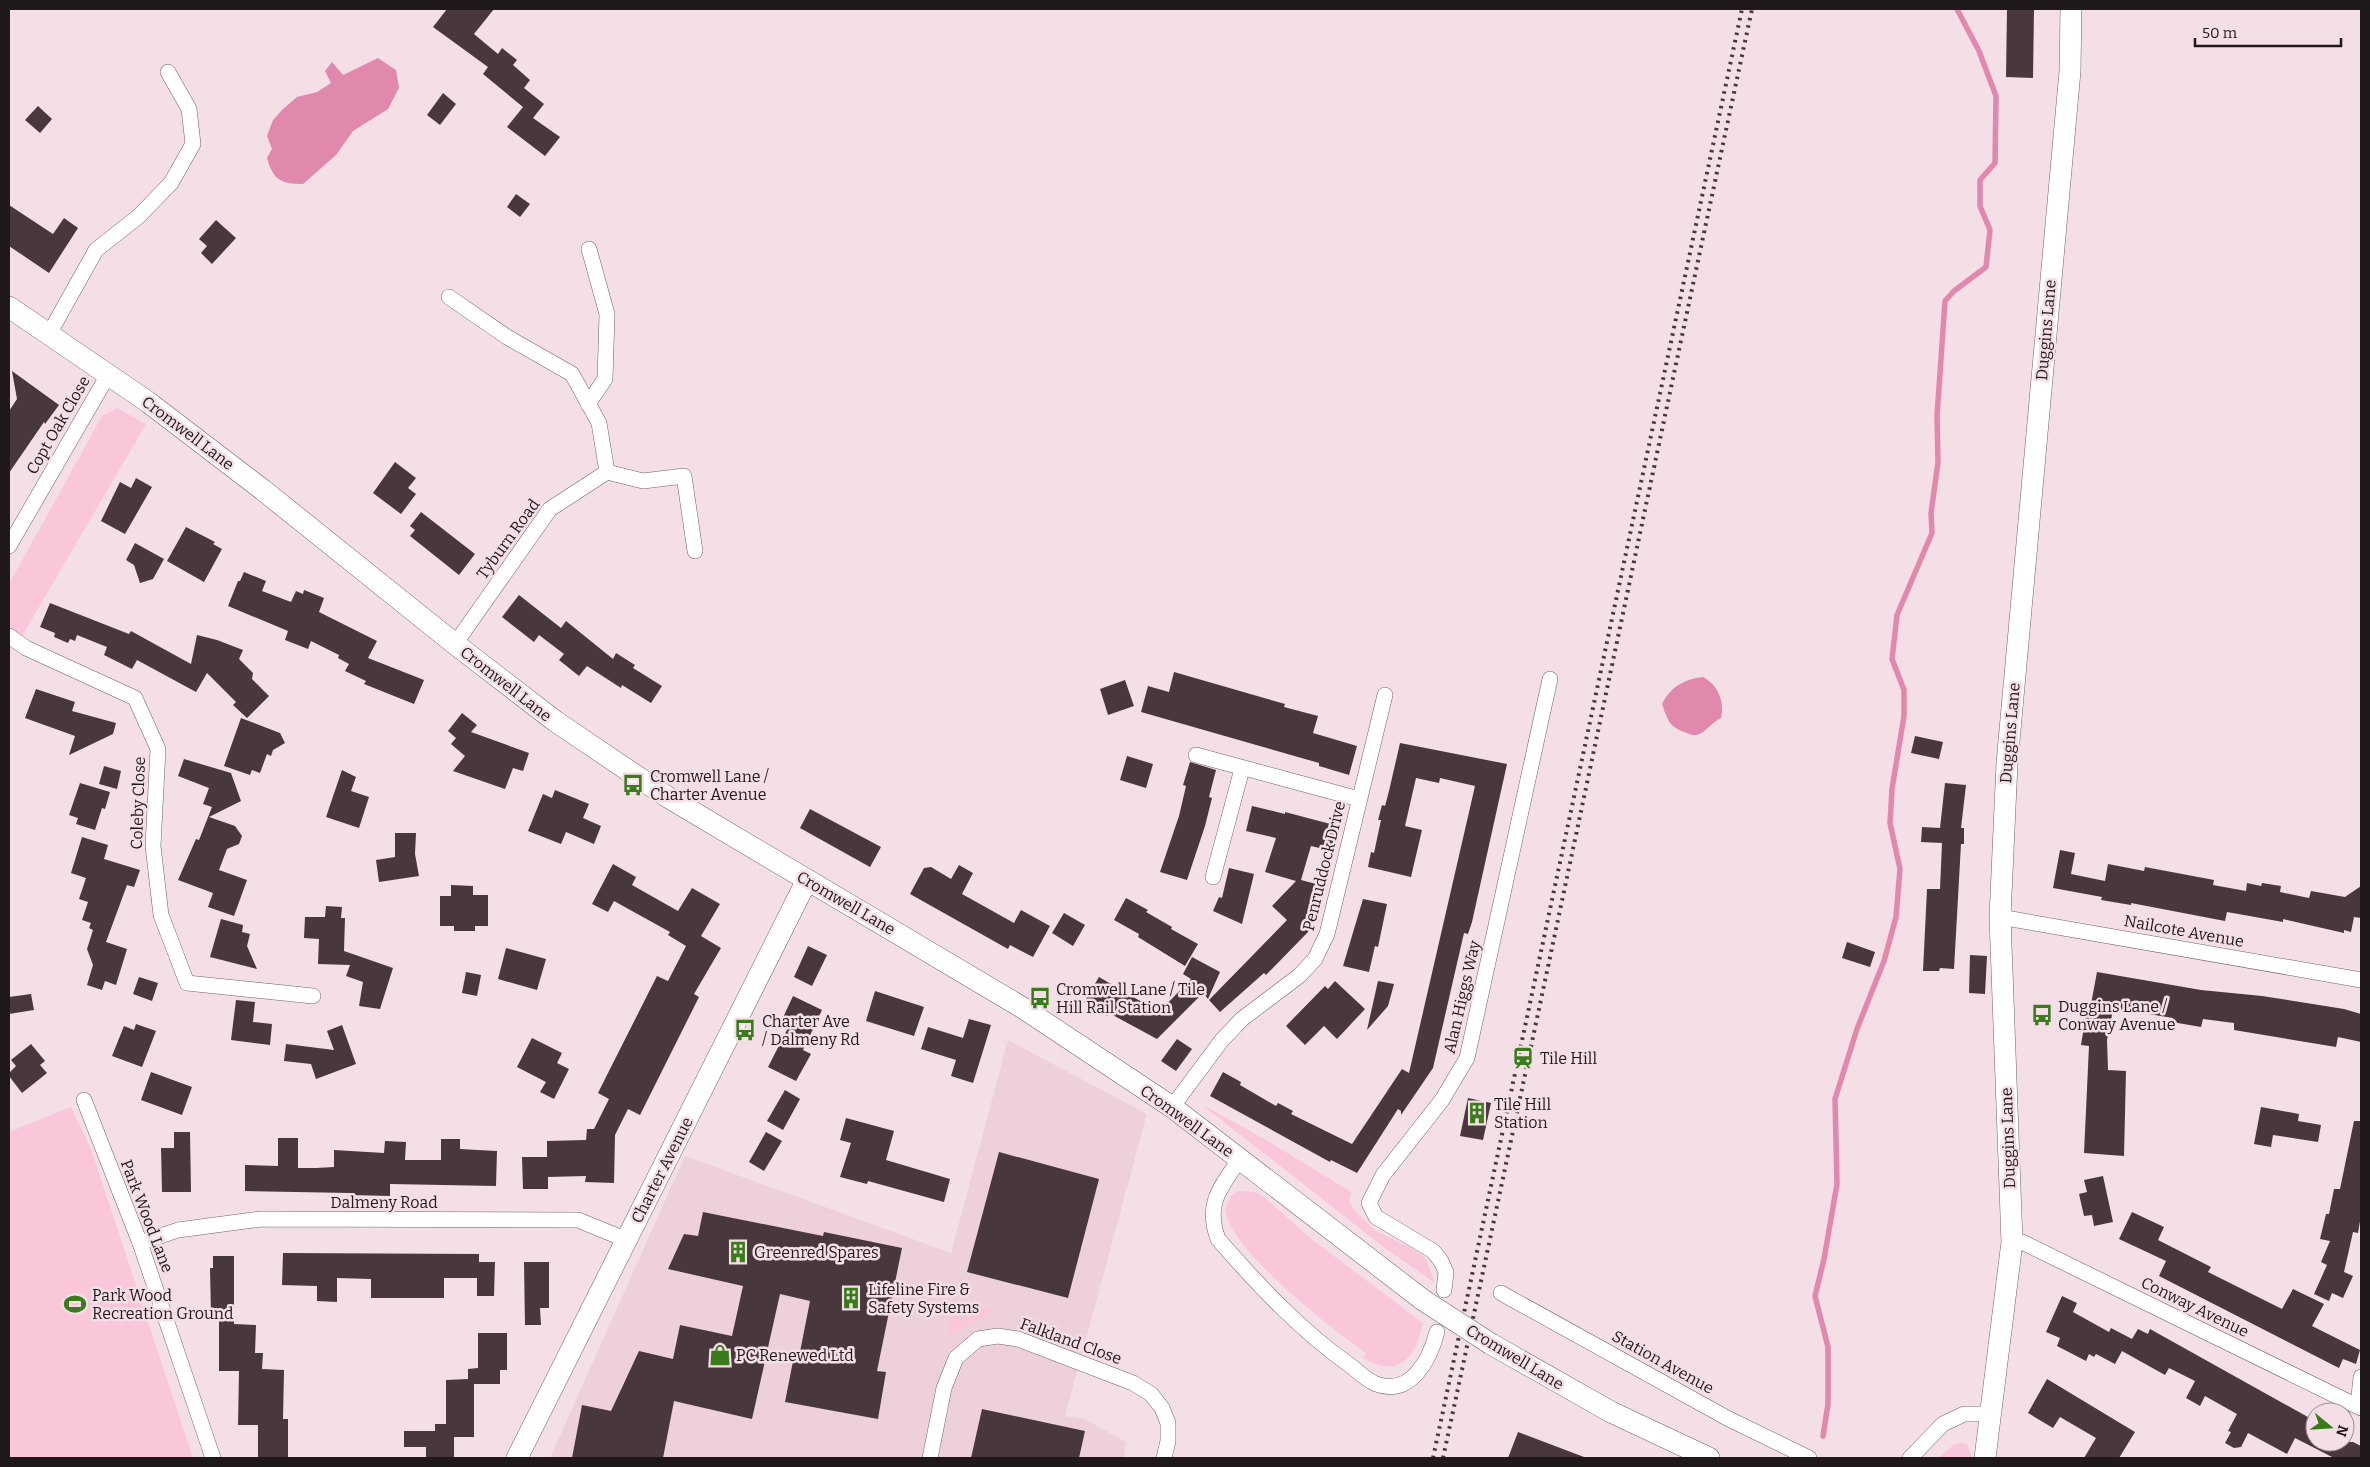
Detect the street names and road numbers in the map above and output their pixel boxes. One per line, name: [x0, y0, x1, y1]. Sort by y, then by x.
street label: Duggins Lane: [2032, 279, 2060, 381]
street label: Copt Oak Close: [22, 372, 94, 478]
street label: Cromwell Lane: [138, 392, 238, 474]
street label: Tyburn Road: [473, 495, 544, 583]
street label: Cromwell Lane: [457, 642, 555, 726]
street label: Duggins Lane: [1996, 682, 2024, 784]
street label: Coleby Close: [127, 756, 149, 850]
street label: Penruddock Drive: [1299, 799, 1349, 933]
street label: Cromwell Lane: [793, 867, 899, 939]
street label: Nailcote Avenue: [2123, 911, 2245, 951]
street label: Alan Higgs Way: [1440, 938, 1484, 1055]
street label: Cromwell Lane: [1137, 1081, 1237, 1161]
street label: Duggins Lane: [1997, 1087, 2019, 1189]
street label: Charter Avenue: [627, 1114, 697, 1226]
street label: Park Wood Lane: [117, 1157, 177, 1275]
street label: Dalmeny Road: [330, 1193, 438, 1212]
street label: Conway Avenue: [2138, 1273, 2252, 1341]
street label: Falkland Close: [1018, 1314, 1124, 1368]
street label: Cromwell Lane: [1463, 1320, 1567, 1394]
street label: Station Avenue: [1609, 1326, 1717, 1398]

